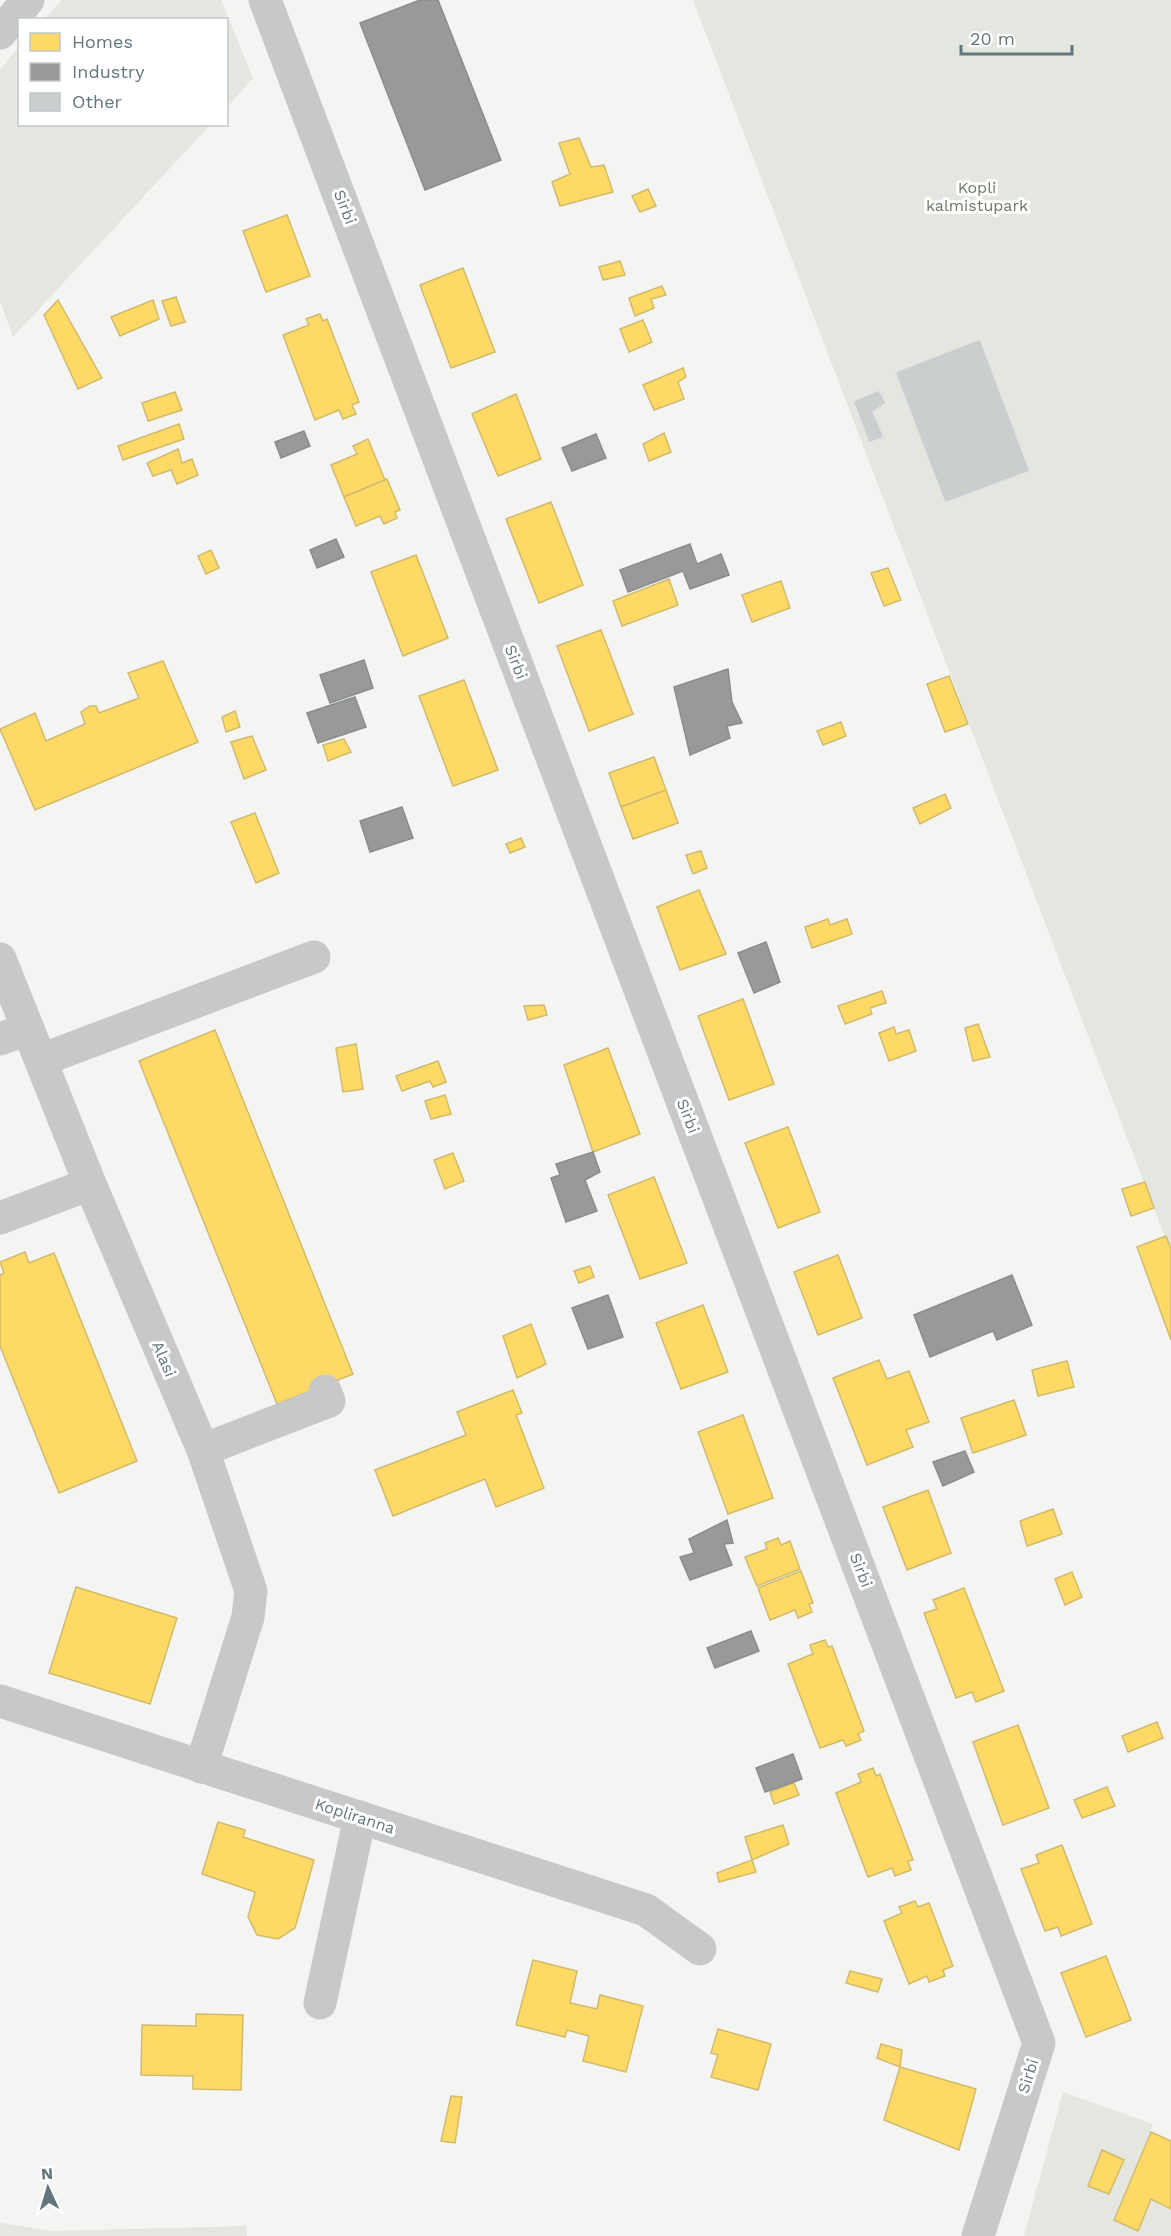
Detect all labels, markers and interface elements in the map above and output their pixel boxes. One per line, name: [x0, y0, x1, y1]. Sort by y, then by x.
legend: [18, 18, 228, 126]
scale bar: [961, 18, 1072, 56]
text: 20 m: [970, 28, 1015, 49]
text: Homes: [72, 31, 133, 52]
text: Industry: [72, 61, 145, 82]
text: Other: [72, 91, 122, 112]
park label: Kopli kalmistupark: [926, 178, 1028, 215]
street label: Sirbi: [330, 187, 360, 227]
street label: Sirbi: [501, 642, 531, 682]
street label: Sirbi: [673, 1096, 703, 1136]
street label: Alasi: [148, 1338, 180, 1380]
street label: Sirbi: [846, 1550, 876, 1590]
street label: Kopliranna: [313, 1794, 397, 1838]
street label: Sirbi: [1014, 2056, 1042, 2096]
north arrow: [18, 2158, 78, 2218]
text: N: [40, 2164, 54, 2183]

